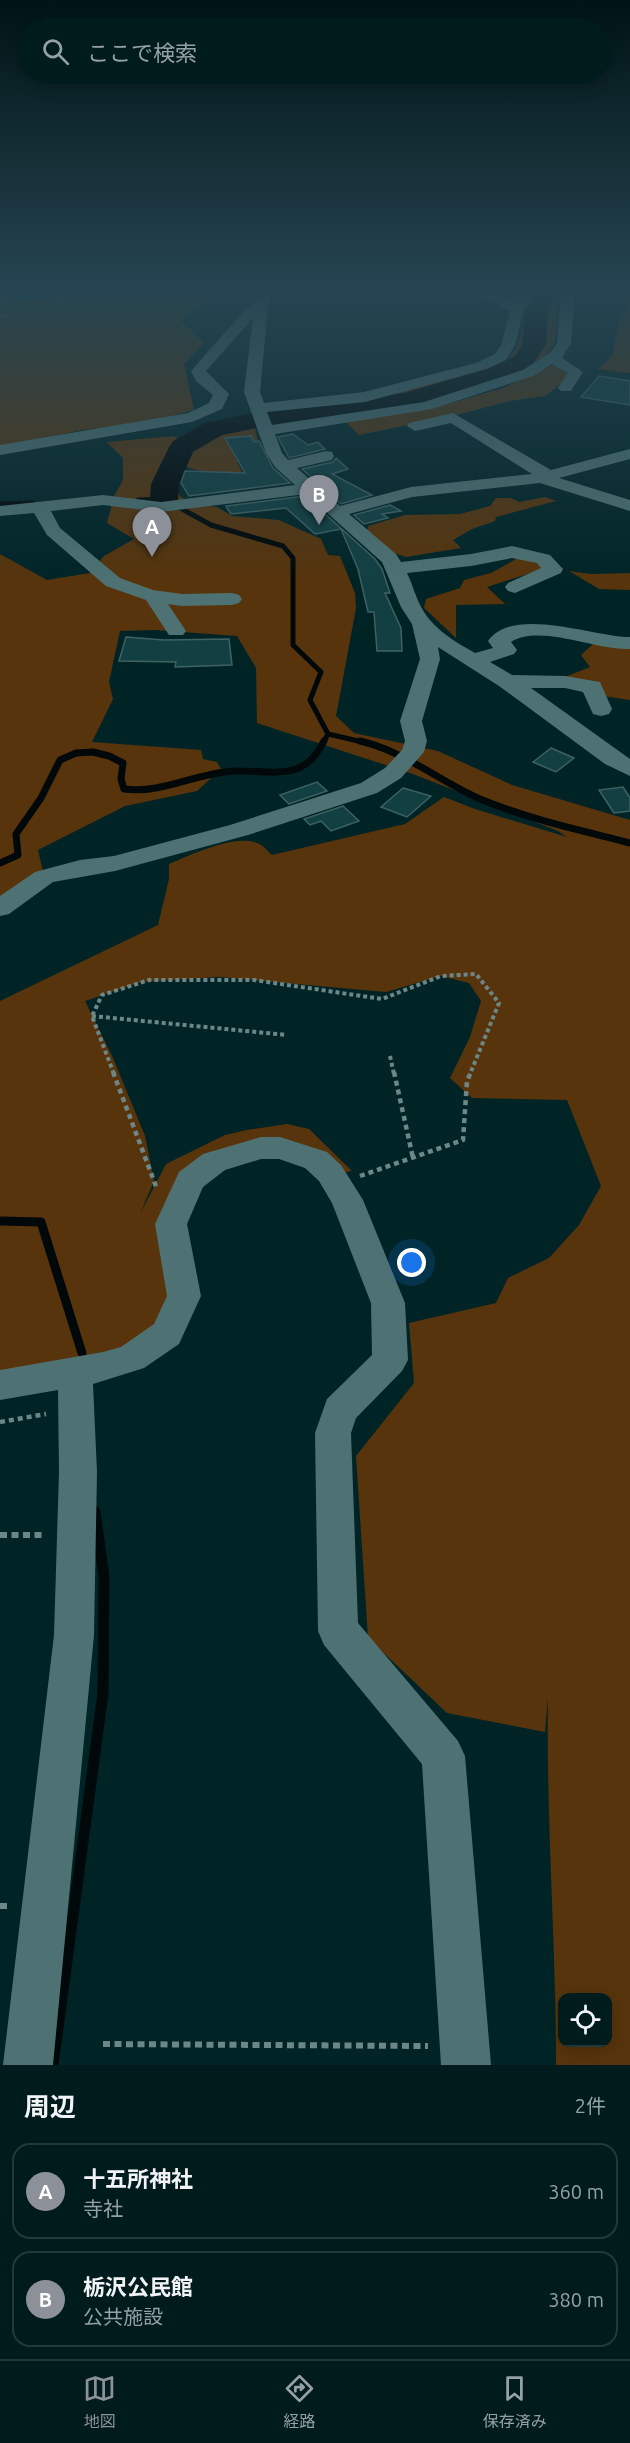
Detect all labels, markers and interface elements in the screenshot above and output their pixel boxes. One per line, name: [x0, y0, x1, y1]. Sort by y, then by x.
search box: [18, 18, 612, 84]
icon: search: [39, 35, 72, 68]
text: ここで検索: [87, 40, 197, 65]
pin: B: [300, 476, 338, 525]
pin: A: [132, 508, 172, 557]
your location: [397, 1248, 426, 1277]
map controls: [558, 1993, 612, 2047]
button: locate: [558, 1993, 612, 2047]
text: 周辺: [24, 2092, 76, 2121]
text: 2件: [575, 2094, 606, 2117]
text: 十五所神社: [83, 2166, 193, 2191]
text: A: [38, 2180, 53, 2203]
text: 360 m: [548, 2180, 604, 2203]
text: 寺社: [83, 2197, 123, 2220]
text: 栃沢公民館: [83, 2274, 193, 2299]
text: B: [39, 2288, 52, 2311]
text: 380 m: [548, 2288, 604, 2311]
text: 公共施設: [83, 2305, 163, 2328]
tab: 地図: [83, 2372, 116, 2432]
tab: 経路: [283, 2372, 316, 2432]
tab: 保存済み: [483, 2372, 547, 2432]

